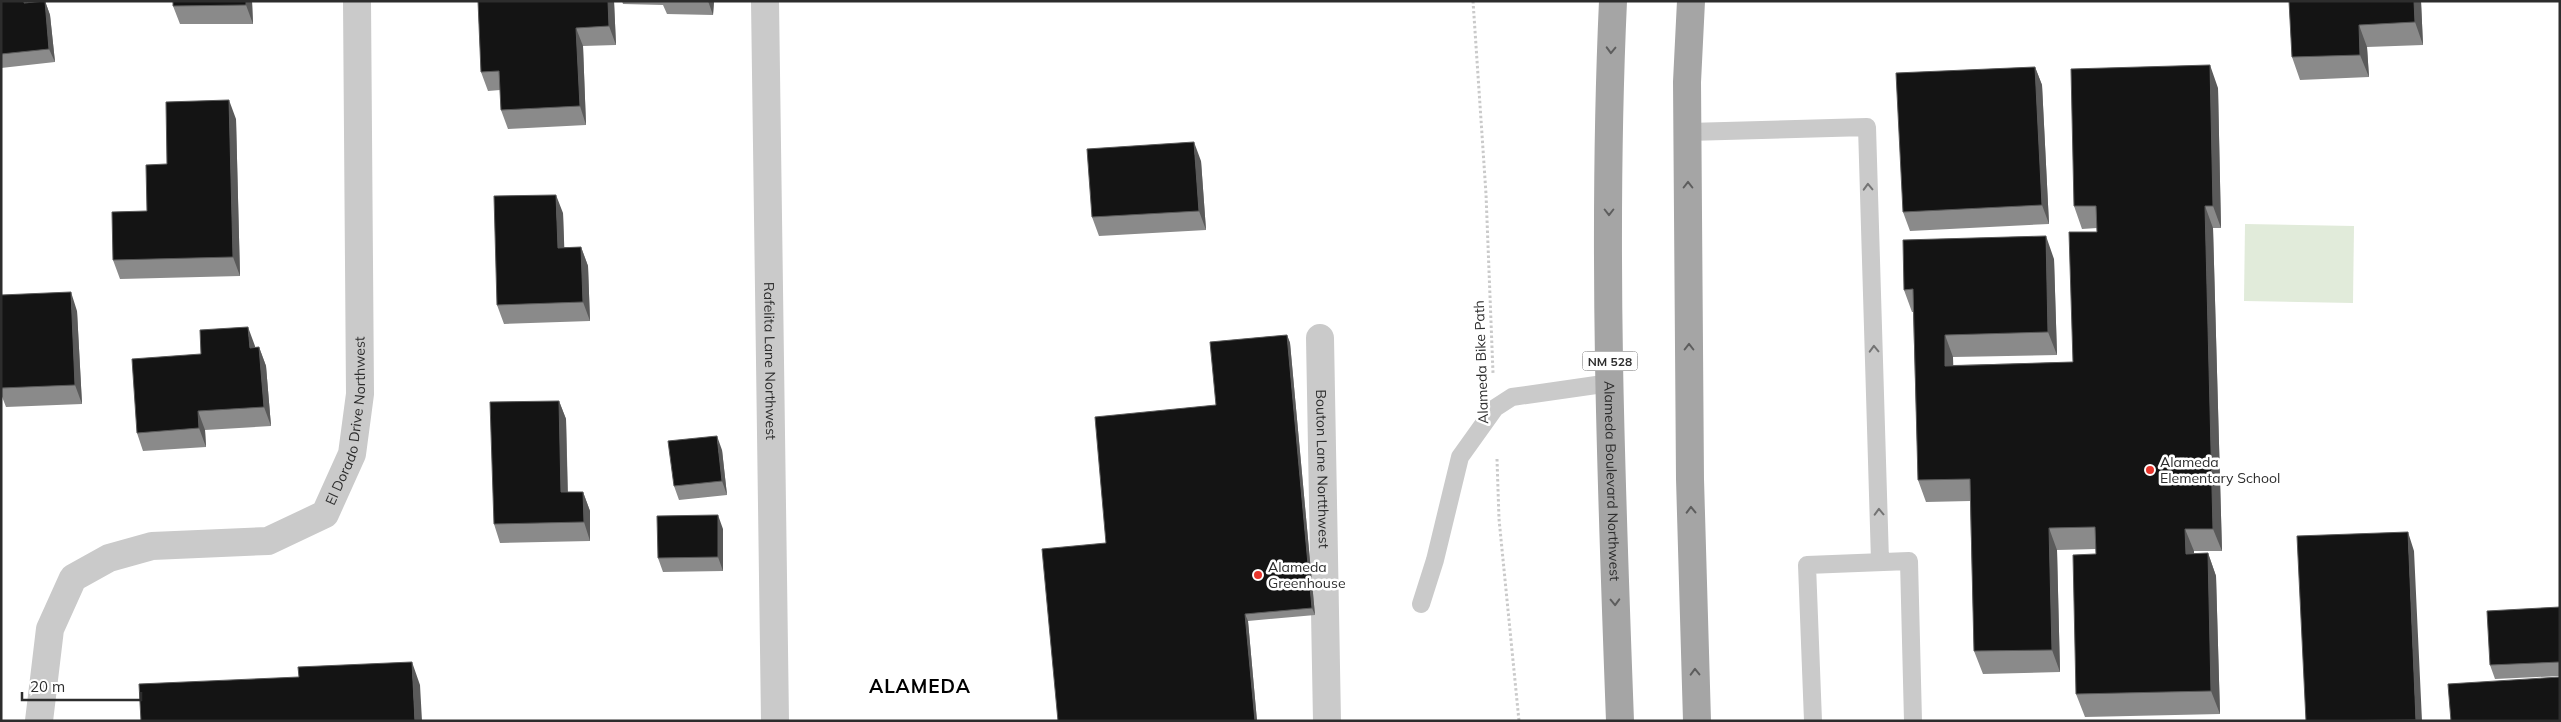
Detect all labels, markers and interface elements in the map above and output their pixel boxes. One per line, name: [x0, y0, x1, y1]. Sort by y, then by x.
one-way arrow: [1605, 46, 1616, 54]
one-way arrow: [1683, 180, 1693, 188]
one-way arrow: [1863, 183, 1874, 191]
one-way arrow: [1604, 209, 1615, 217]
street label: Rafelita Lane Northwest: [760, 282, 780, 440]
street label: Alameda Bike Path: [1470, 300, 1492, 424]
street label: El Dorado Drive Northwest: [321, 336, 369, 508]
one-way arrow: [1684, 343, 1694, 350]
one-way arrow: [1868, 345, 1879, 353]
road number: NM 528: [1582, 352, 1638, 371]
street label: Alameda Boulevard Northwest: [1600, 381, 1624, 581]
street label: Bouton Lane Nortthwest: [1312, 389, 1333, 549]
place label: Alameda Elementary School: [2160, 453, 2280, 487]
marker: Alameda Elementary School: [2144, 464, 2156, 476]
one-way arrow: [1686, 505, 1696, 513]
one-way arrow: [1873, 508, 1884, 516]
place label: Alameda Greenhouse: [1268, 558, 1346, 592]
marker: Alameda Greenhouse: [1252, 569, 1264, 581]
one-way arrow: [1610, 599, 1621, 607]
one-way arrow: [1690, 668, 1701, 676]
scale bar: [22, 670, 141, 702]
district label: ALAMEDA: [869, 674, 971, 698]
text: 20 m: [30, 677, 65, 696]

